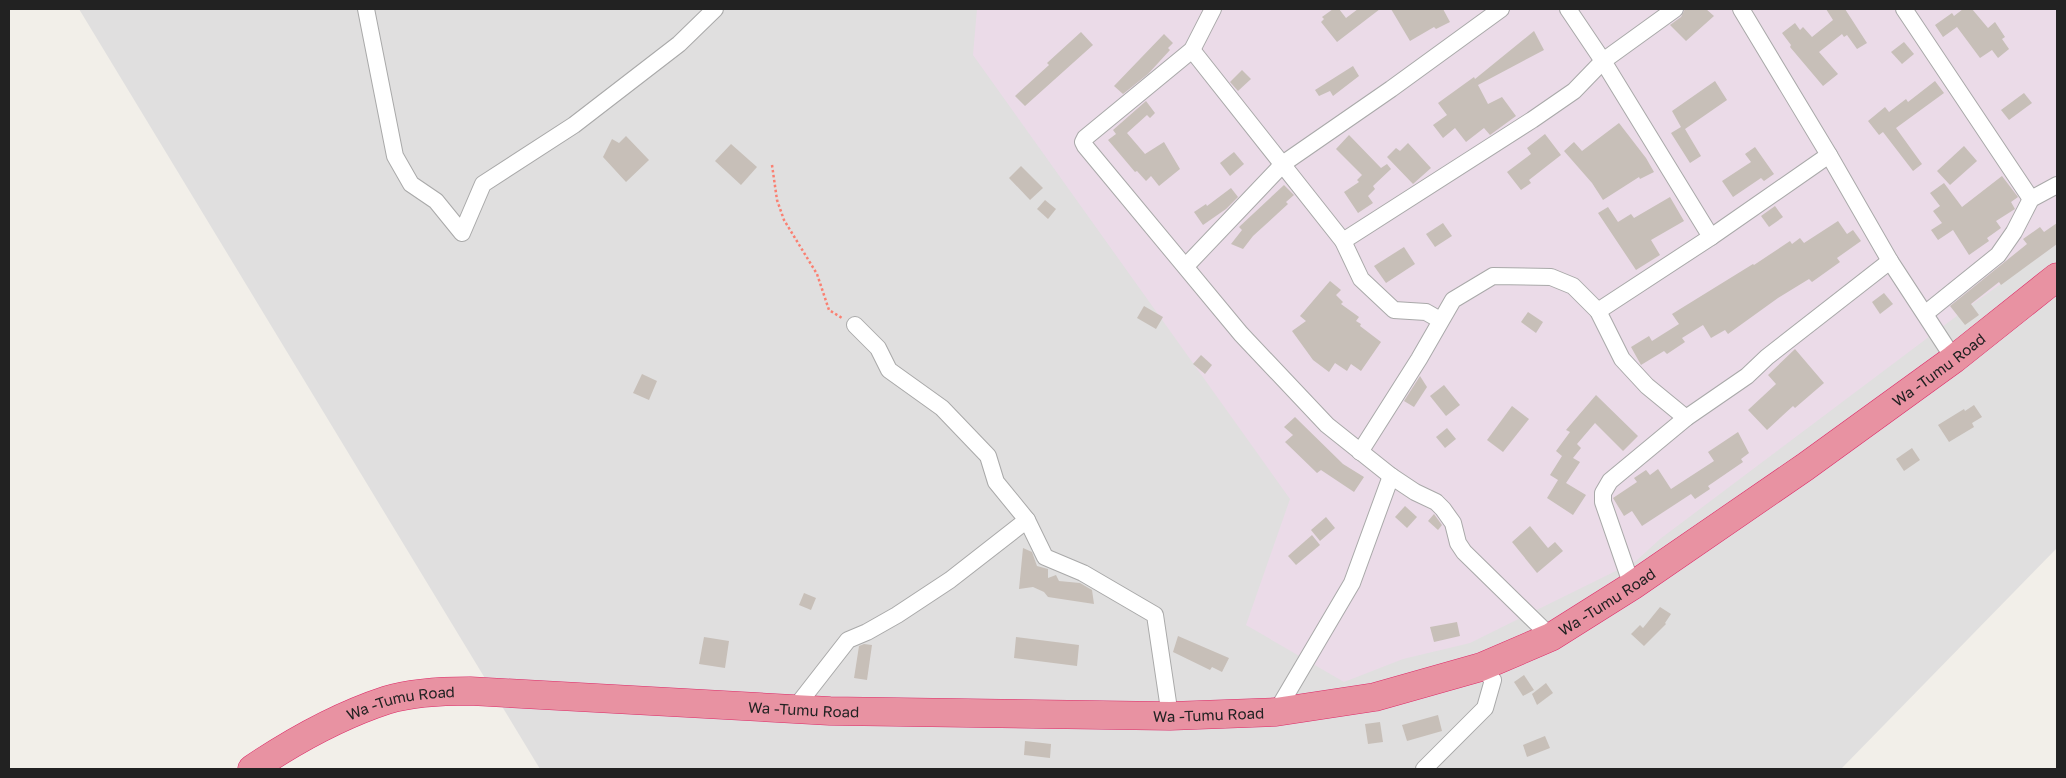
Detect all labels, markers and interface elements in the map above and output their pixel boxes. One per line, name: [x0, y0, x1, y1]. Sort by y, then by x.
street label: Wa -Tumu Road: [1889, 329, 1989, 410]
street label: Wa -Tumu Road: [1555, 564, 1659, 639]
street label: Wa -Tumu Road: [344, 682, 455, 724]
street label: Wa -Tumu Road: [748, 697, 859, 720]
street label: Wa -Tumu Road: [1153, 703, 1265, 725]

